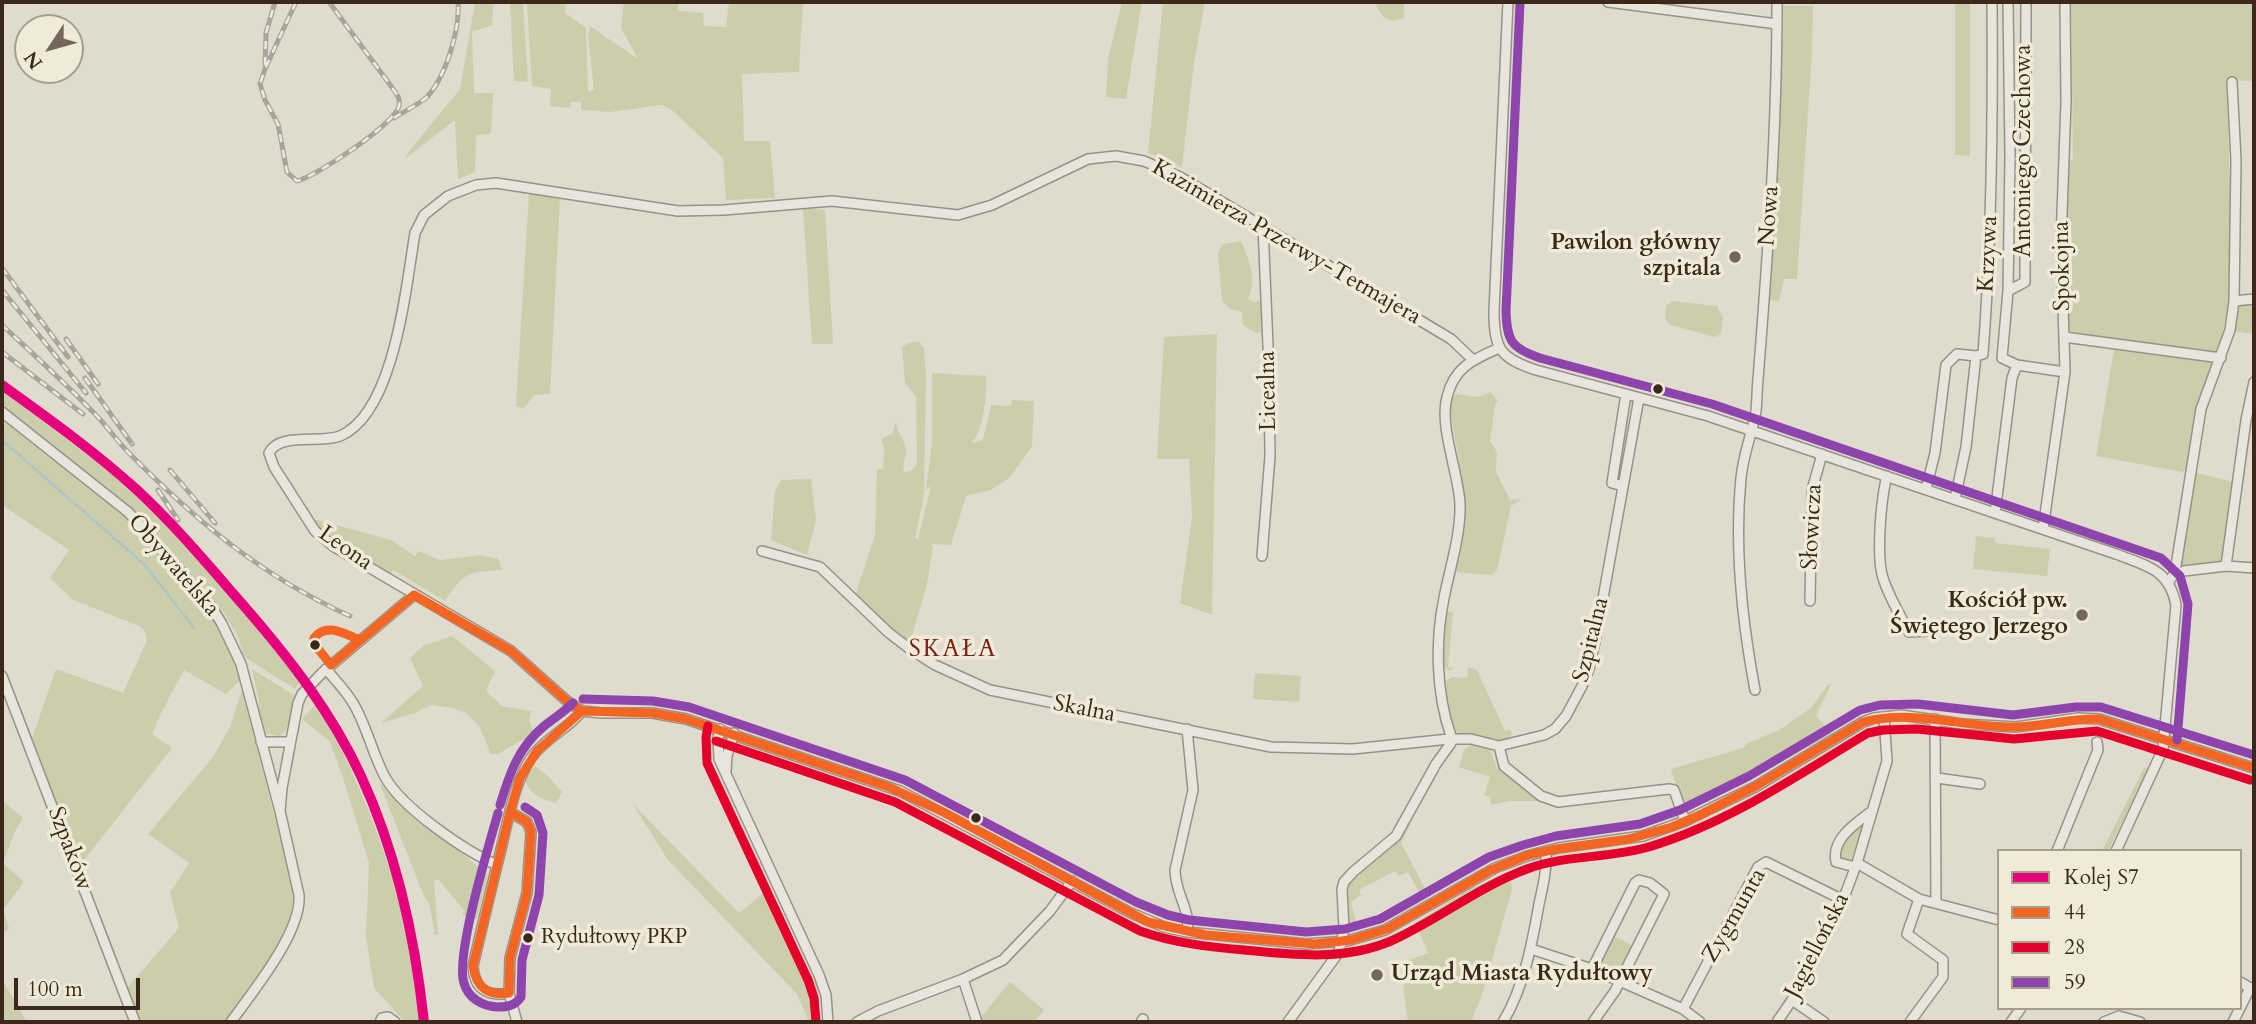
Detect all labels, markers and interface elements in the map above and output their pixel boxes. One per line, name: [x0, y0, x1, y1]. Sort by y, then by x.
north arrow: [14, 14, 84, 84]
street label: Antoniego Czechowa: [2011, 45, 2039, 257]
text: N: [18, 46, 49, 74]
street label: Kazimierza Przerwy-Tetmajera: [1147, 155, 1425, 331]
street label: Nowa: [1754, 185, 1786, 247]
street label: Krzywa: [1973, 215, 2005, 293]
street label: Spokojna: [2048, 221, 2078, 311]
place label: Pawilon główny szpitala: [1550, 230, 1721, 284]
marker: Pawilon główny szpitala: [1727, 249, 1743, 265]
street label: Licealna: [1255, 351, 1283, 431]
unlabelled marker: [1651, 382, 1665, 396]
street label: Słowicza: [1797, 483, 1829, 571]
street label: Obywatelska: [121, 509, 225, 623]
street label: Leona: [313, 521, 377, 577]
place label: Kościół pw. Świętego Jerzego: [1890, 588, 2068, 642]
street label: Szpitalna: [1568, 595, 1616, 685]
marker: Kościół pw. Świętego Jerzego: [2074, 607, 2090, 623]
district label: SKAŁA: [909, 636, 997, 664]
unlabelled marker: [308, 638, 322, 652]
street label: Skalna: [1051, 690, 1117, 730]
street label: Szpaków: [40, 803, 98, 895]
unlabelled marker: [969, 811, 983, 825]
legend: [1997, 849, 2242, 1010]
text: Kolej S7: [2064, 863, 2139, 892]
street label: Zygmunta: [1697, 864, 1773, 968]
street label: Jagiellońska: [1780, 889, 1856, 1003]
text: 44: [2064, 898, 2086, 927]
place label: Rydułtowy PKP: [541, 925, 687, 951]
marker: Rydułtowy PKP: [521, 931, 535, 945]
text: 28: [2064, 933, 2086, 962]
place label: Urząd Miasta Rydułtowy: [1391, 961, 1653, 989]
scale bar: [18, 964, 144, 1008]
marker: Urząd Miasta Rydułtowy: [1369, 967, 1385, 983]
text: 59: [2064, 968, 2086, 997]
text: 100 m: [27, 975, 83, 1004]

